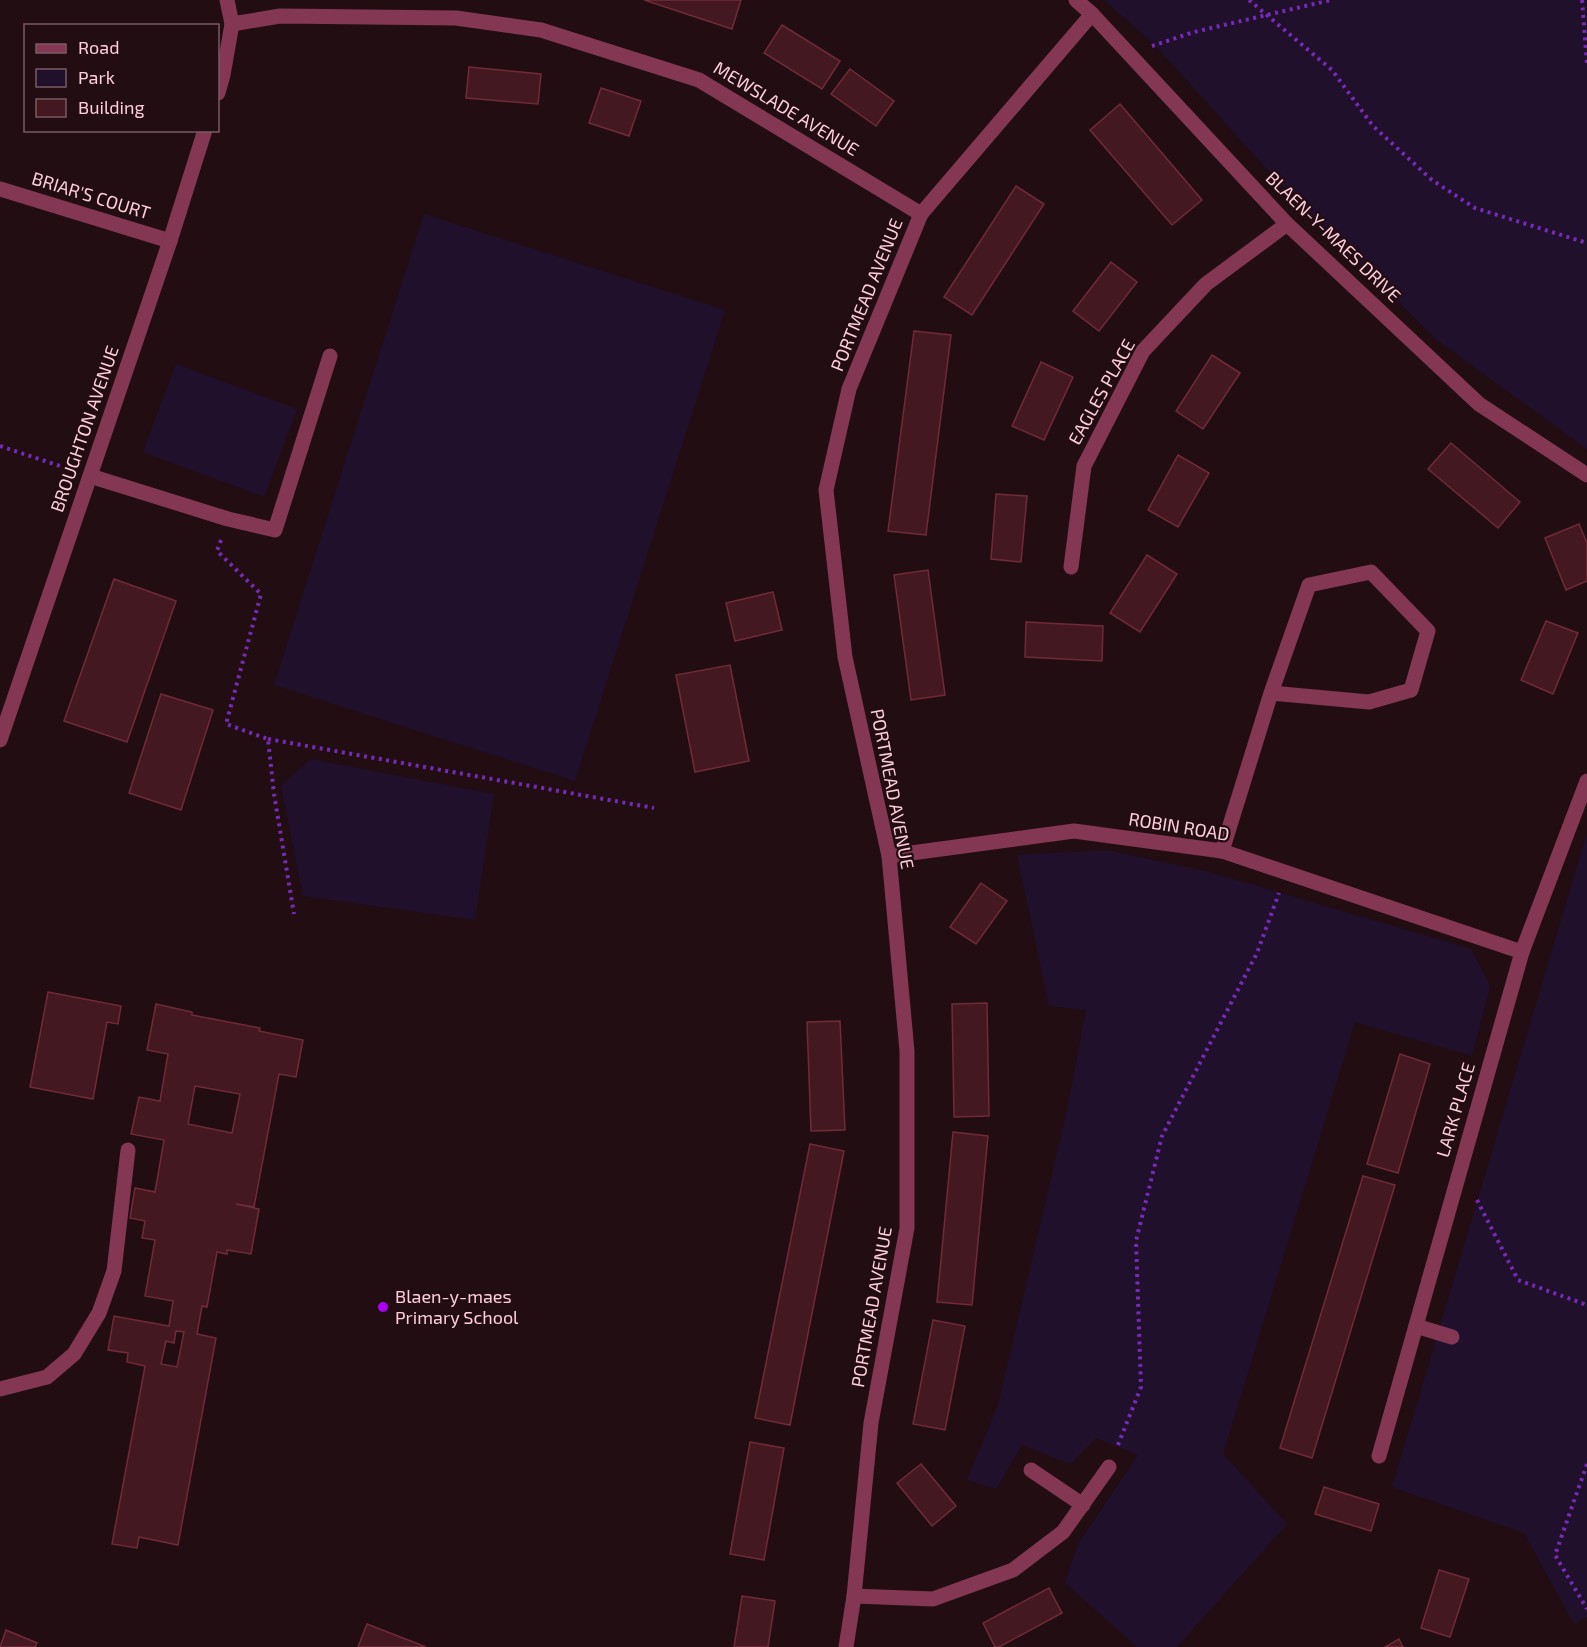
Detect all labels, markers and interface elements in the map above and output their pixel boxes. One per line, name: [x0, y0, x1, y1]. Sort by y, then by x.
legend: [24, 24, 219, 132]
text: Road: [78, 36, 119, 58]
street label: MEWSLADE AVENUE: [710, 56, 863, 160]
text: Park: [78, 66, 115, 88]
text: Building: [78, 96, 145, 118]
street label: BLAEN-Y-MAES DRIVE: [1262, 166, 1406, 306]
street label: BRIAR'S COURT: [29, 167, 154, 224]
street label: PORTMEAD AVENUE: [825, 215, 907, 374]
street label: EAGLES PLACE: [1063, 335, 1139, 448]
street label: BROUGHTON AVENUE: [45, 343, 123, 515]
street label: PORTMEAD AVENUE: [867, 707, 919, 871]
street label: ROBIN ROAD: [1127, 807, 1231, 845]
street label: LARK PLACE: [1431, 1060, 1479, 1160]
street label: PORTMEAD AVENUE: [846, 1225, 896, 1389]
place label: Blaen-y-maes Primary School: [395, 1285, 519, 1328]
marker: Blaen-y-maes Primary School: [376, 1300, 390, 1314]

